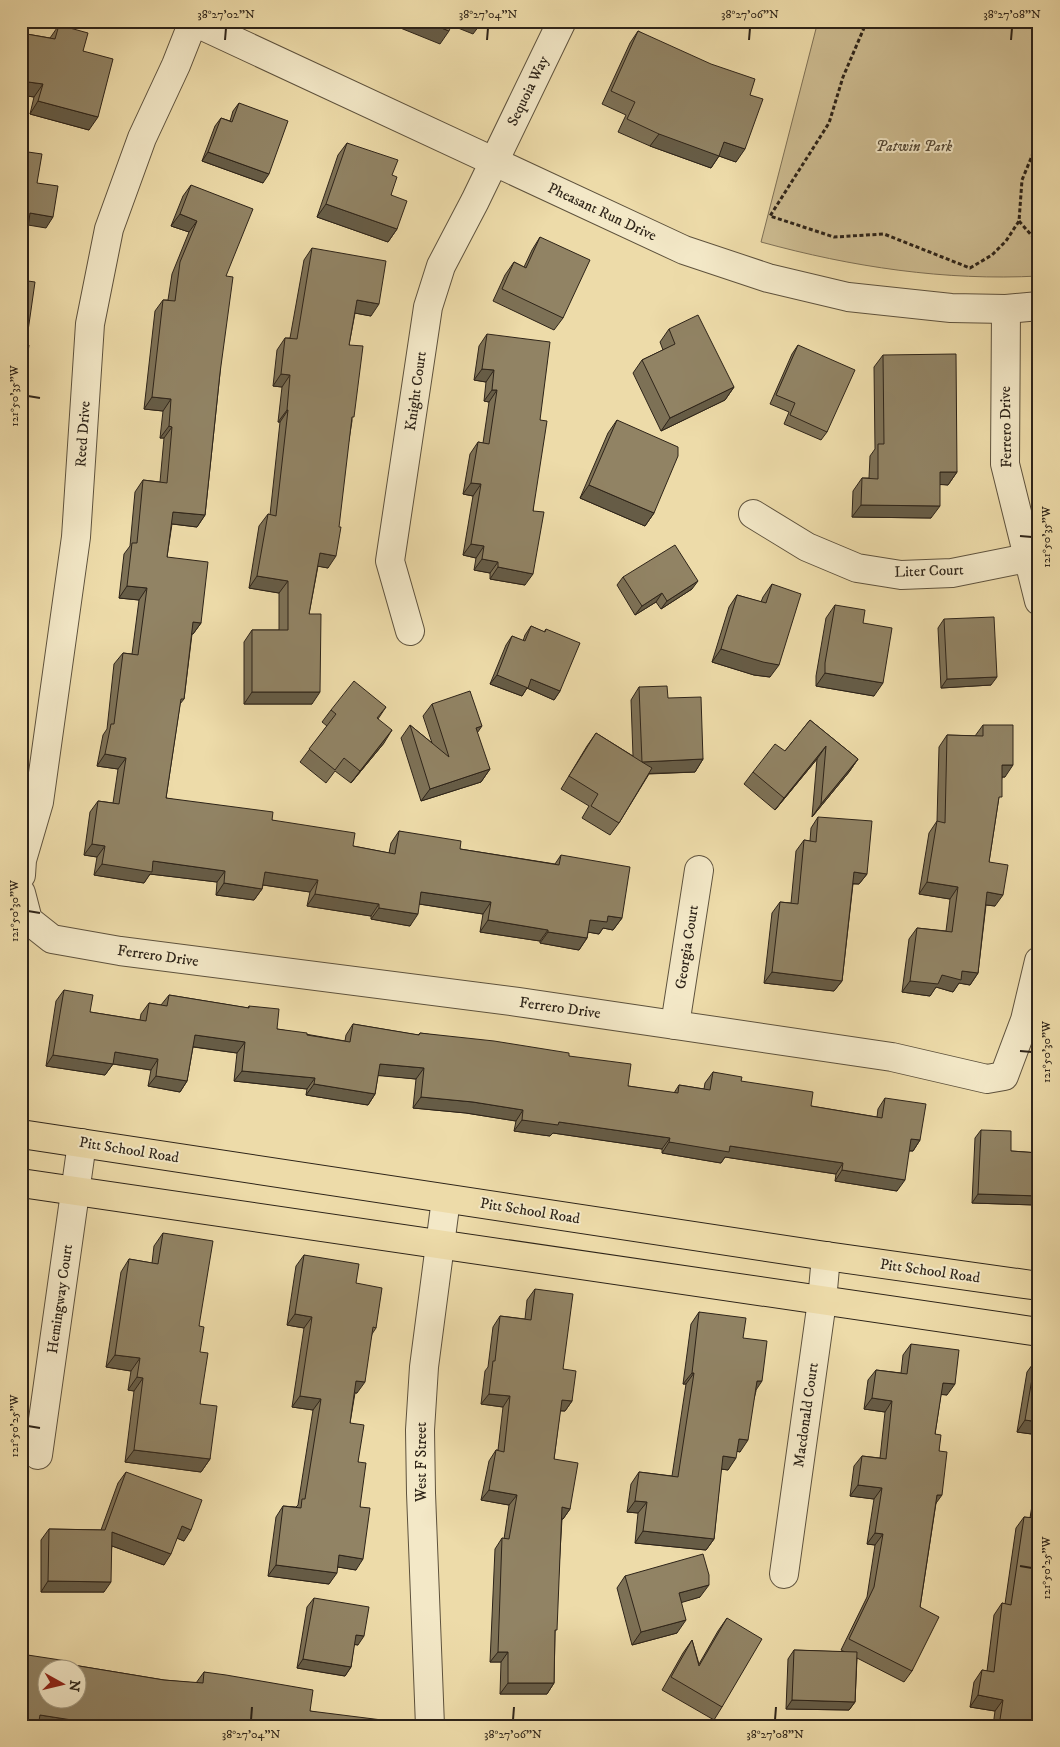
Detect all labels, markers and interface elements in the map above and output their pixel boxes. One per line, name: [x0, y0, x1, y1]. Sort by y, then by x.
text: 38°27'02"N: [197, 7, 255, 22]
text: 38°27'04"N: [459, 7, 517, 22]
text: 38°27'06"N: [721, 7, 779, 22]
text: 38°27'08"N: [983, 7, 1041, 22]
street label: Sequoia Way: [503, 52, 554, 129]
park label: Patwin Park: [876, 137, 953, 156]
street label: Pheasant Run Drive: [545, 178, 659, 246]
street label: Knight Court: [401, 350, 431, 432]
text: 121°50'35"W: [7, 364, 22, 427]
street label: Ferrero Drive: [996, 386, 1016, 468]
street label: Reed Drive: [71, 400, 95, 468]
text: 121°50'35"W: [1039, 505, 1054, 568]
street label: Liter Court: [894, 560, 964, 582]
text: 121°50'30"W: [7, 879, 22, 942]
street label: Georgia Court: [671, 903, 703, 991]
street label: Ferrero Drive: [116, 941, 200, 971]
street label: Ferrero Drive: [518, 993, 602, 1023]
text: 121°50'30"W: [1039, 1020, 1054, 1083]
street label: Pitt School Road: [78, 1133, 181, 1167]
street label: Pitt School Road: [479, 1194, 582, 1228]
street label: Hemingway Court: [43, 1243, 77, 1355]
street label: Pitt School Road: [879, 1255, 982, 1287]
street label: Macdonald Court: [789, 1361, 823, 1469]
text: 121°50'25"W: [7, 1394, 22, 1457]
street label: West F Street: [412, 1422, 431, 1503]
text: 121°50'25"W: [1039, 1536, 1054, 1599]
north arrow: [38, 1660, 88, 1710]
text: N: [64, 1679, 84, 1693]
text: 38°27'04"N: [222, 1727, 280, 1742]
text: 38°27'06"N: [484, 1727, 542, 1742]
text: 38°27'08"N: [746, 1727, 804, 1742]

